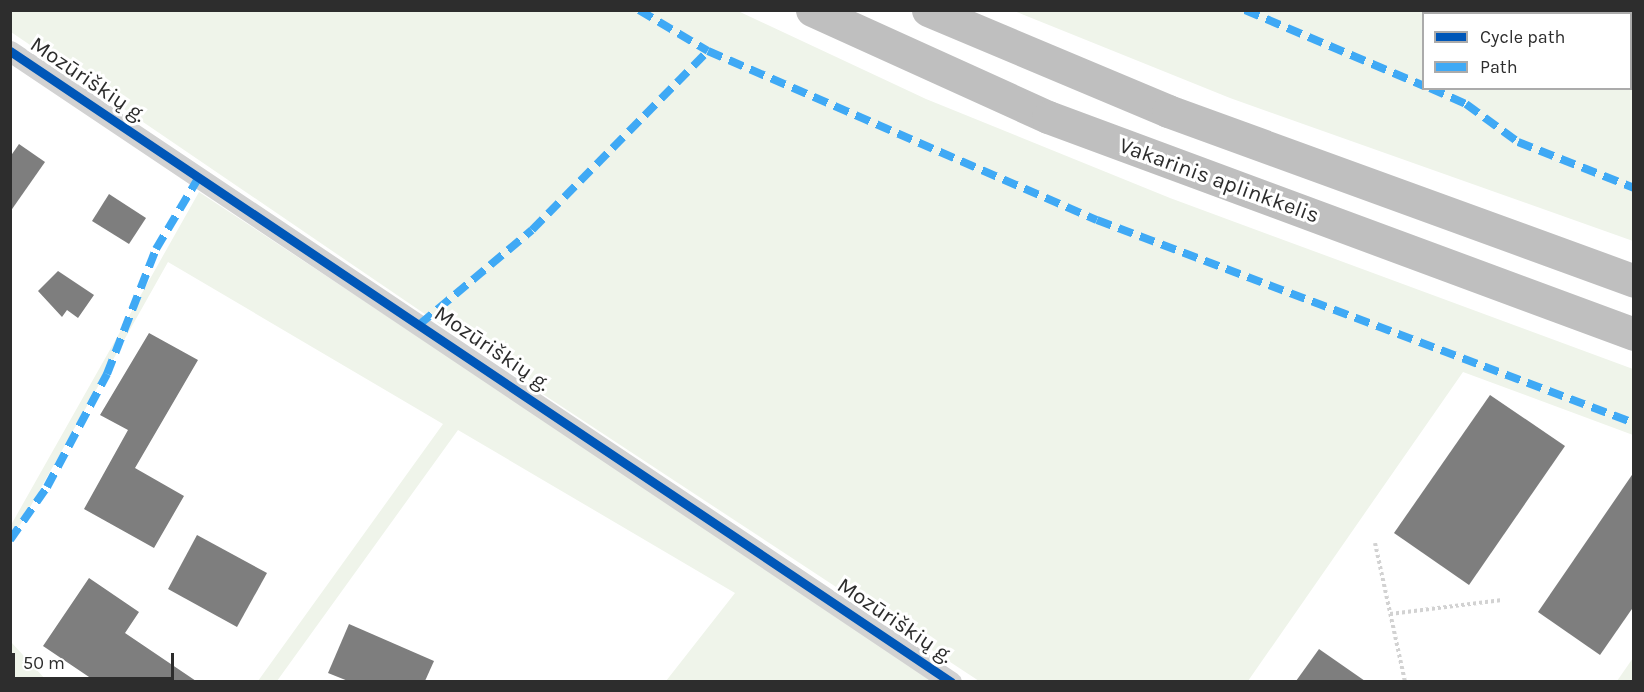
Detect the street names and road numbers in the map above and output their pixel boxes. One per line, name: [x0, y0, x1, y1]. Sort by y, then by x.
street label: Mozūriškių g.: [25, 31, 151, 129]
street label: Vakarinis aplinkkelis: [1115, 133, 1323, 229]
street label: Mozūriškių g.: [429, 300, 555, 398]
street label: Mozūriškių g.: [832, 572, 958, 670]

